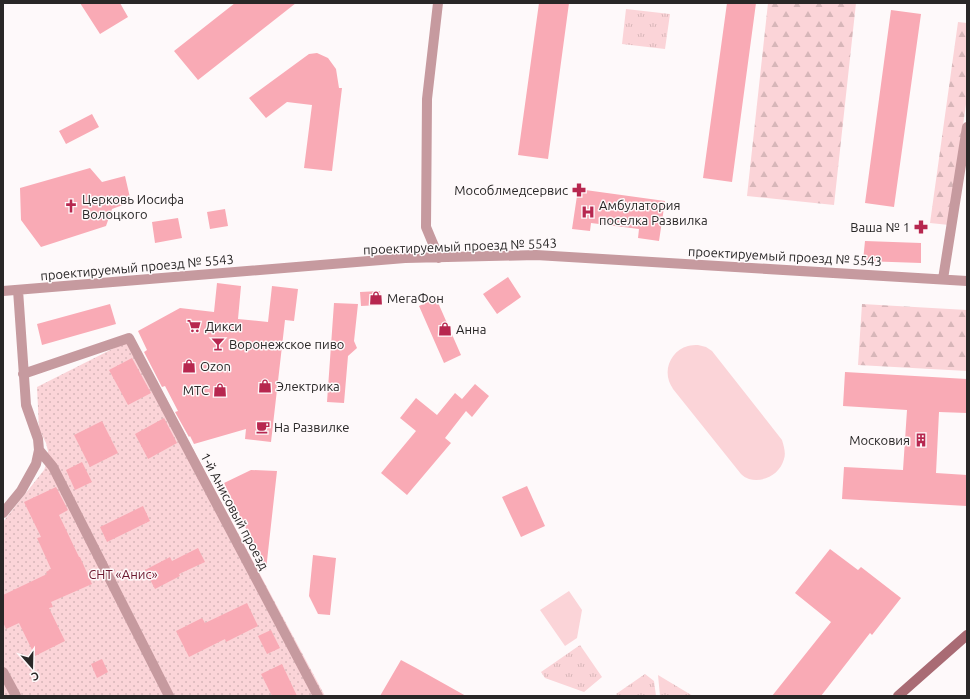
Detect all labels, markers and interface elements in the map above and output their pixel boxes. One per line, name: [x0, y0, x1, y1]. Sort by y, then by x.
pharmacy icon: Мособлмедсервис: [571, 182, 587, 198]
place label: Мособлмедсервис: [454, 183, 568, 197]
place label: Церковь Иосифа Волоцкого: [82, 192, 184, 221]
church icon: Церковь Иосифа Волоцкого: [63, 198, 79, 214]
place label: Амбулатория поселка Развилка: [599, 198, 708, 227]
hospital icon: Амбулатория поселка Развилка: [580, 204, 596, 220]
pharmacy icon: Ваша № 1: [913, 219, 929, 235]
place label: Ваша № 1: [850, 220, 910, 234]
street label: проектируемый проезд № 5543: [363, 236, 557, 256]
street label: проектируемый проезд № 5543: [688, 244, 882, 268]
street label: проектируемый проезд № 5543: [40, 252, 234, 282]
shop icon: МегаФон: [368, 290, 384, 306]
place label: МегаФон: [387, 291, 444, 305]
supermarket icon: Дикси: [186, 318, 202, 334]
place label: Дикси: [205, 319, 242, 333]
shop icon: Анна: [437, 321, 453, 337]
place label: Анна: [456, 322, 486, 336]
bar icon: Воронежское пиво: [210, 336, 226, 352]
place label: Воронежское пиво: [229, 337, 344, 351]
shop icon: Ozon: [181, 358, 197, 374]
place label: Ozon: [200, 359, 231, 373]
shop icon: Электрика: [257, 378, 273, 394]
place label: Электрика: [276, 379, 340, 393]
shop icon: МТС: [212, 382, 228, 398]
place label: МТС: [183, 383, 209, 397]
cafe icon: На Развилке: [255, 419, 271, 435]
place label: На Развилке: [274, 420, 349, 434]
building icon: Московия: [913, 432, 929, 448]
place label: Московия: [849, 433, 910, 447]
street label: 1-й Анисовый проезд: [198, 450, 272, 572]
park label: СНТ «Анис»: [88, 567, 158, 581]
north arrow: [12, 647, 52, 687]
text: С: [30, 670, 41, 683]

